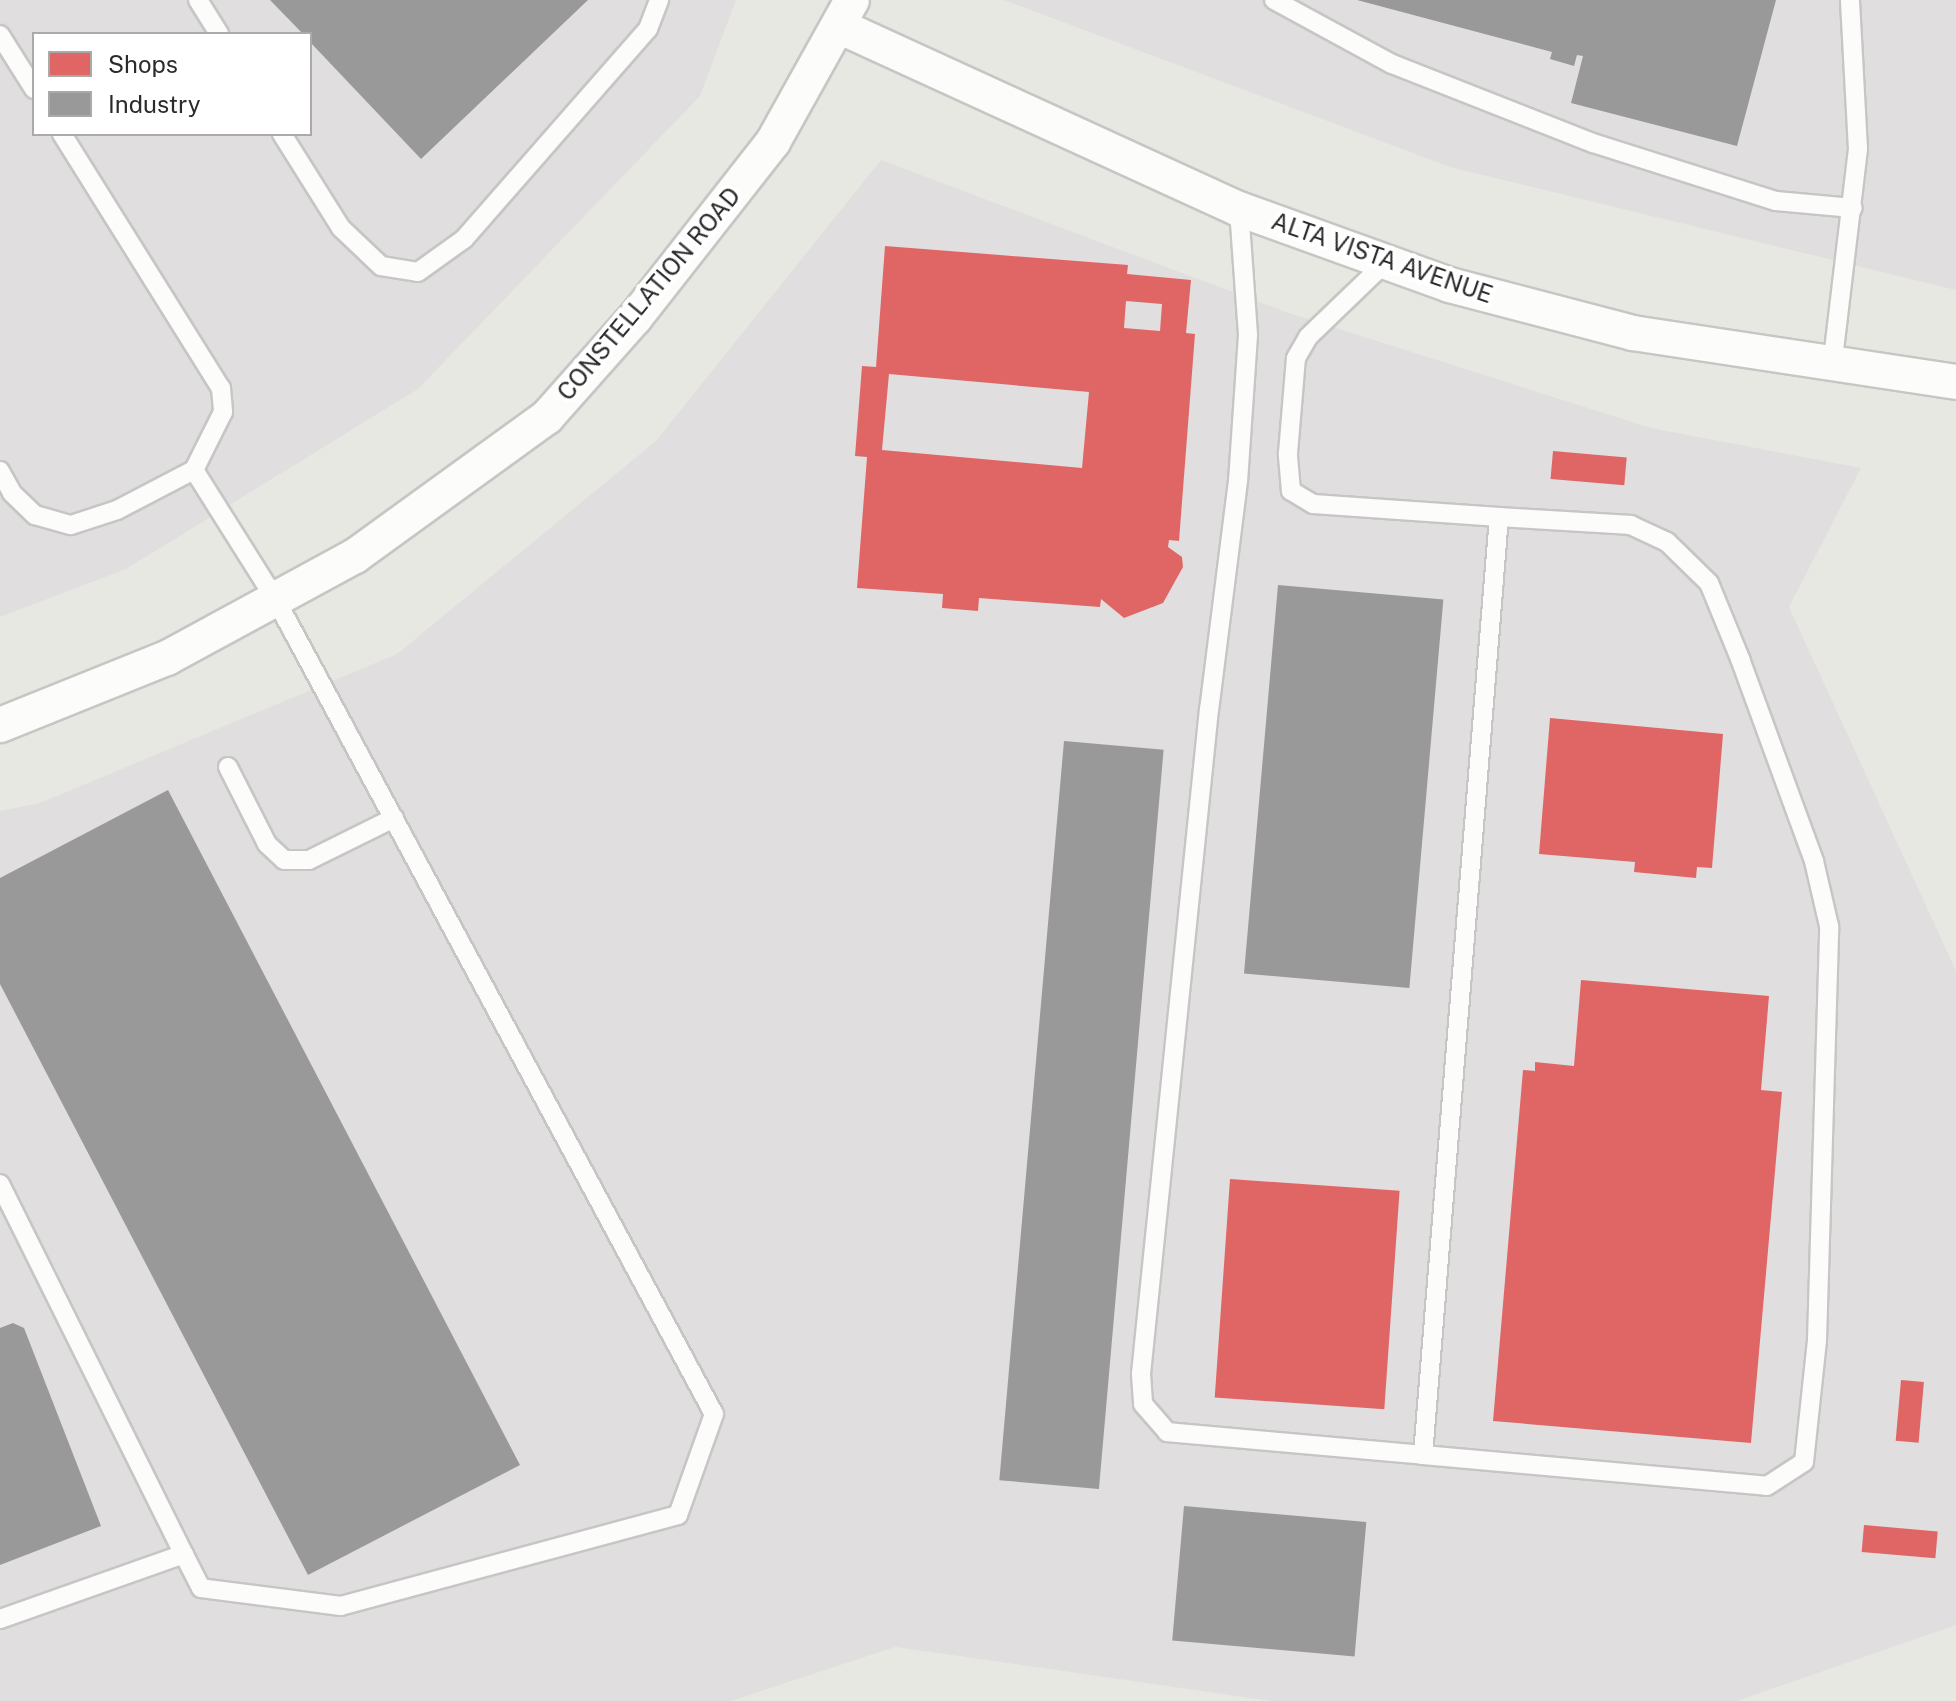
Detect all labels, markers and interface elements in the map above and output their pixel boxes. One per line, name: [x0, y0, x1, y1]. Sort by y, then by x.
legend: [32, 32, 312, 136]
text: Shops: [108, 50, 178, 78]
text: Industry: [108, 90, 201, 118]
street label: CONSTELLATION ROAD: [551, 182, 747, 406]
street label: ALTA VISTA AVENUE: [1267, 207, 1497, 309]

